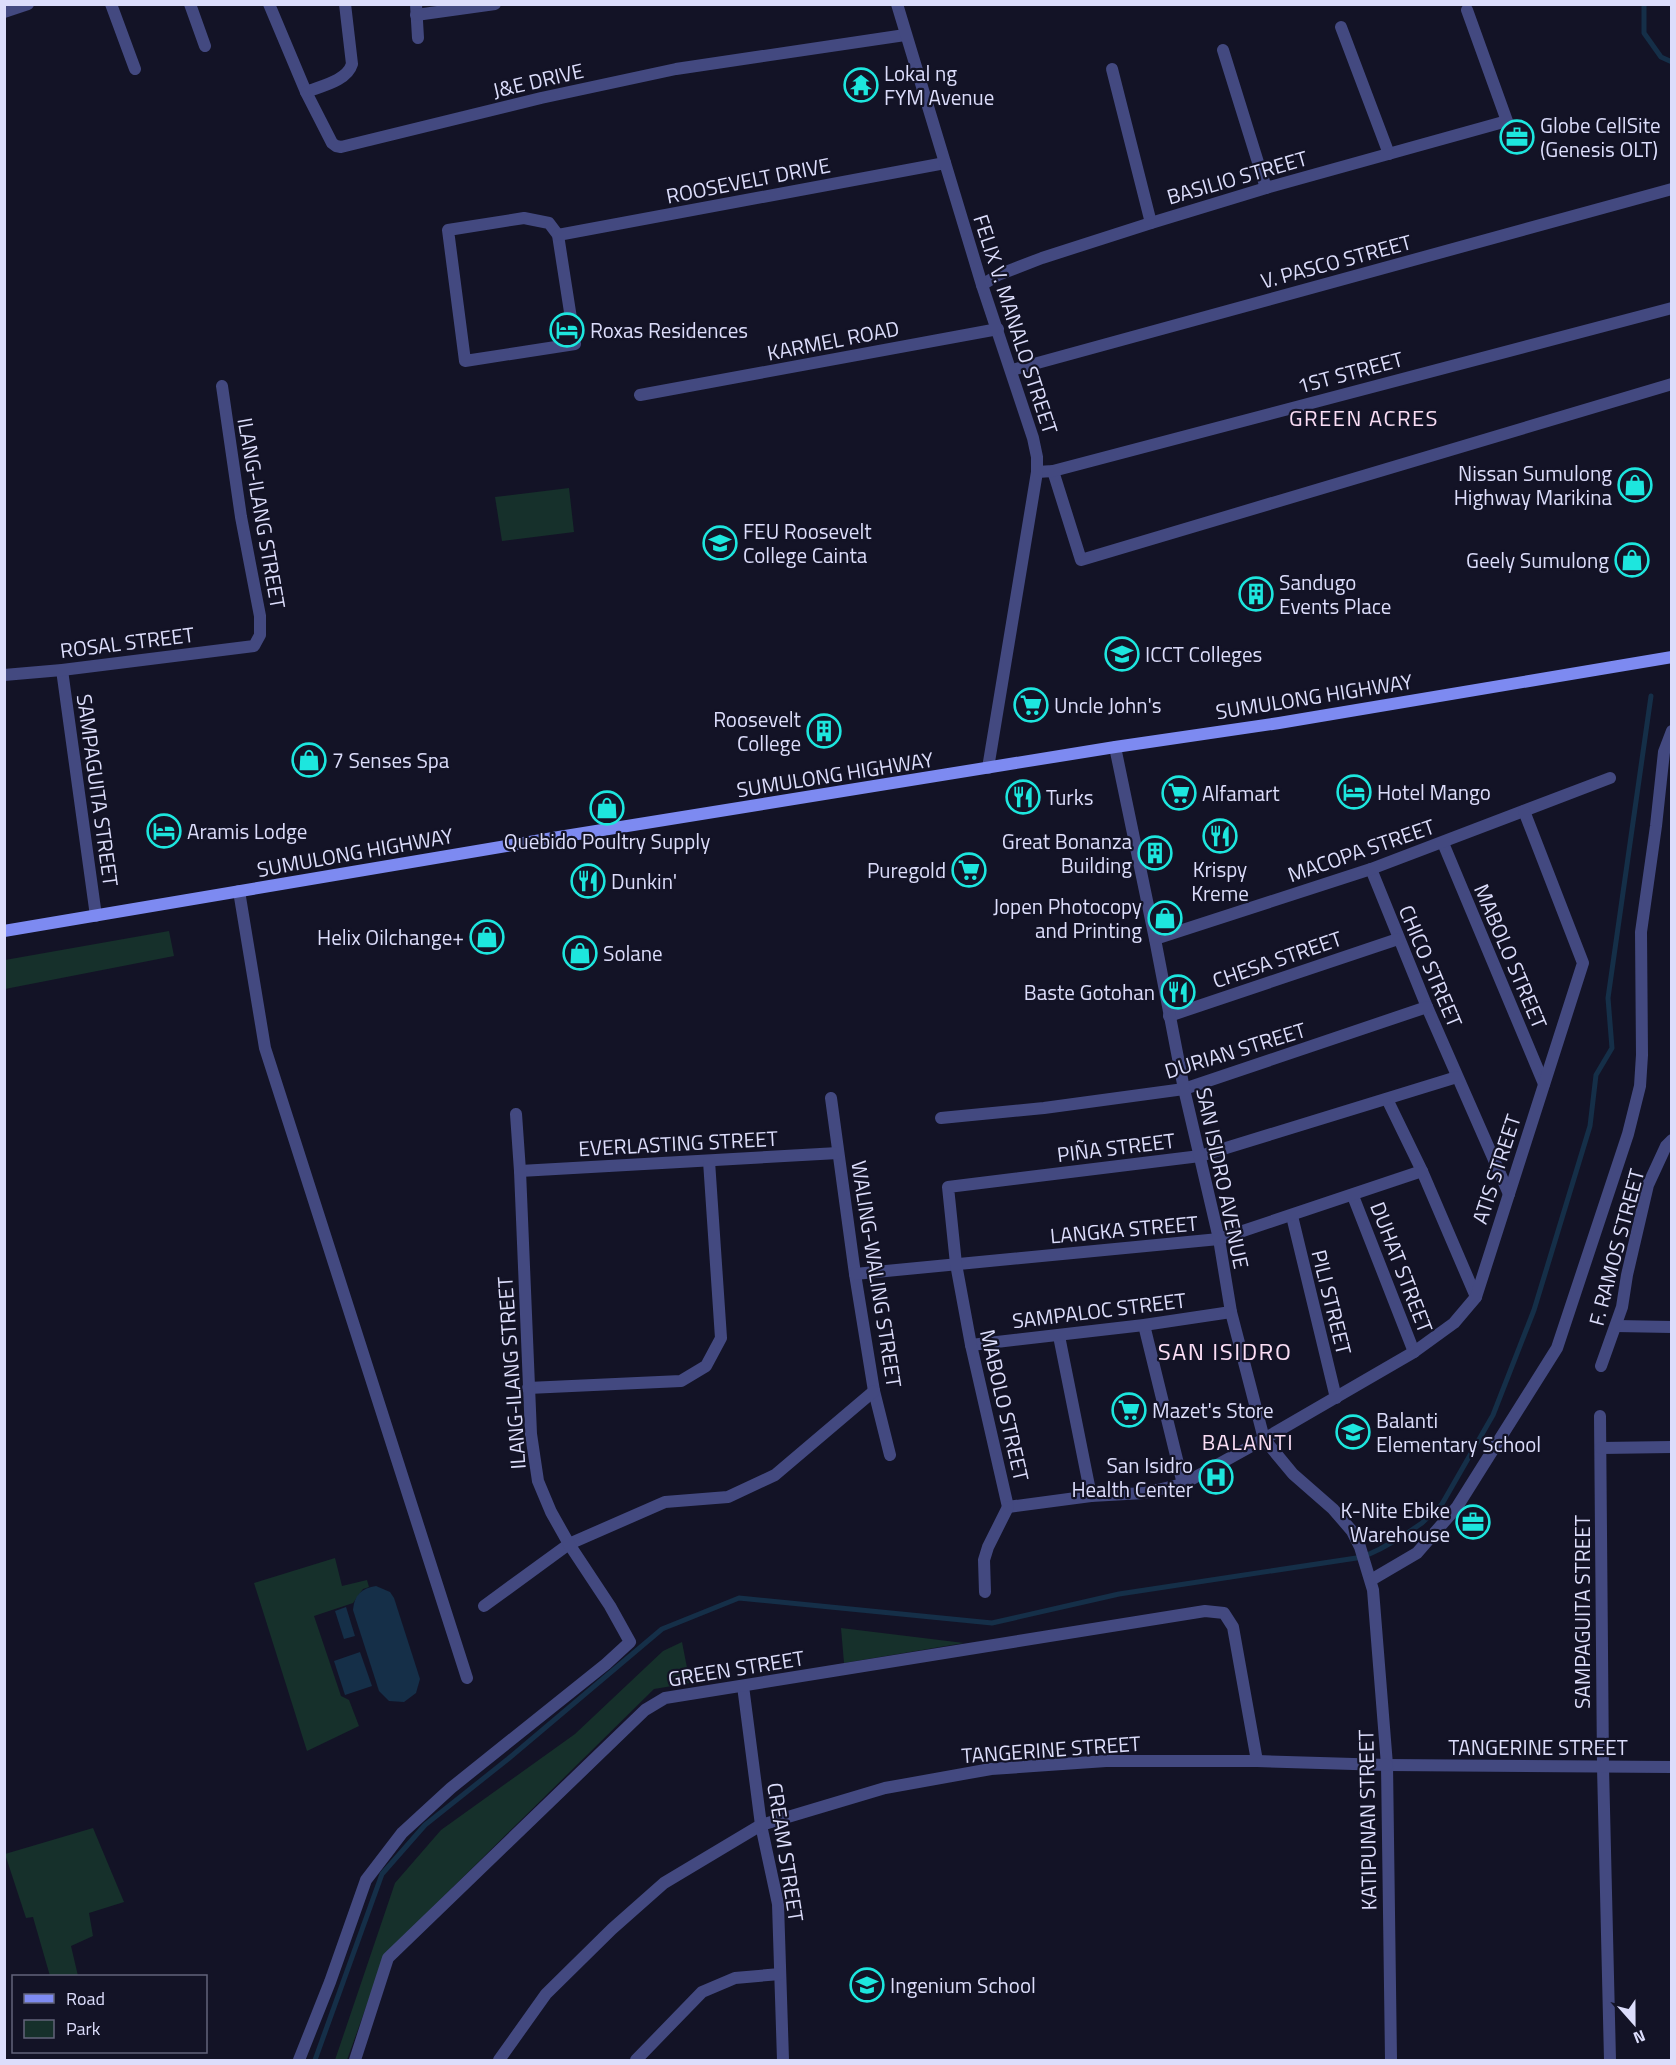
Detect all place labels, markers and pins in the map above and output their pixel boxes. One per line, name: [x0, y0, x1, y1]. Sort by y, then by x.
place label: Lokal ng FYM Avenue: [884, 57, 994, 113]
temple icon: Lokal ng FYM Avenue: [843, 67, 879, 103]
place label: Globe CellSite (Genesis OLT): [1540, 109, 1661, 165]
office icon: Globe CellSite (Genesis OLT): [1499, 119, 1535, 155]
hotel icon: Roxas Residences: [549, 312, 585, 348]
place label: Roxas Residences: [590, 314, 748, 346]
place label: Nissan Sumulong Highway Marikina: [1454, 457, 1612, 513]
shop icon: Nissan Sumulong Highway Marikina: [1617, 467, 1653, 503]
place label: FEU Roosevelt College Cainta: [743, 515, 872, 571]
school or university icon: FEU Roosevelt College Cainta: [702, 525, 738, 561]
shop icon: Geely Sumulong: [1614, 542, 1650, 578]
place label: Geely Sumulong: [1466, 544, 1609, 576]
place label: Sandugo Events Place: [1279, 566, 1391, 622]
building icon: Sandugo Events Place: [1238, 576, 1274, 612]
school or university icon: ICCT Colleges: [1104, 636, 1140, 672]
place label: ICCT Colleges: [1145, 638, 1262, 670]
supermarket icon: Uncle John's: [1013, 687, 1049, 723]
place label: Uncle John's: [1054, 689, 1161, 721]
place label: Roosevelt College: [713, 703, 802, 759]
building icon: Roosevelt College: [806, 713, 842, 749]
shop icon: 7 Senses Spa: [291, 742, 327, 778]
place label: 7 Senses Spa: [332, 744, 450, 776]
hotel icon: Hotel Mango: [1336, 774, 1372, 810]
supermarket icon: Alfamart: [1161, 775, 1197, 811]
place label: Hotel Mango: [1377, 776, 1491, 808]
place label: Alfamart: [1202, 777, 1280, 809]
restaurant icon: Turks: [1005, 779, 1041, 815]
place label: Turks: [1046, 781, 1093, 813]
shop icon: Quebido Poultry Supply: [589, 790, 625, 826]
hotel icon: Aramis Lodge: [146, 813, 182, 849]
place label: Aramis Lodge: [187, 815, 307, 847]
restaurant icon: Krispy Kreme: [1202, 818, 1238, 854]
place label: Quebido Poultry Supply: [504, 825, 710, 857]
place label: Great Bonanza Building: [1002, 825, 1132, 881]
building icon: Great Bonanza Building: [1137, 835, 1173, 871]
supermarket icon: Puregold: [951, 852, 987, 888]
place label: Krispy Kreme: [1191, 853, 1249, 909]
place label: Puregold: [867, 854, 946, 886]
restaurant icon: Dunkin': [570, 863, 606, 899]
place label: Dunkin': [611, 865, 677, 897]
place label: Jopen Photocopy and Printing: [993, 890, 1142, 946]
shop icon: Jopen Photocopy and Printing: [1147, 900, 1183, 936]
shop icon: Helix Oilchange+: [469, 919, 505, 955]
place label: Helix Oilchange+: [317, 921, 464, 953]
shop icon: Solane: [562, 935, 598, 971]
place label: Solane: [603, 937, 663, 969]
restaurant icon: Baste Gotohan: [1160, 974, 1196, 1010]
place label: Baste Gotohan: [1024, 976, 1155, 1008]
supermarket icon: Mazet's Store: [1111, 1392, 1147, 1428]
place label: Mazet's Store: [1152, 1394, 1274, 1426]
place label: Balanti Elementary School: [1376, 1404, 1541, 1460]
school or university icon: Balanti Elementary School: [1335, 1414, 1371, 1450]
place label: San Isidro Health Center: [1071, 1449, 1193, 1505]
hospital icon: San Isidro Health Center: [1198, 1459, 1234, 1495]
place label: K-Nite Ebike Warehouse: [1341, 1494, 1450, 1550]
office icon: K-Nite Ebike Warehouse: [1455, 1504, 1491, 1540]
school or university icon: Ingenium School: [849, 1967, 885, 2003]
place label: Ingenium School: [890, 1969, 1036, 2001]

